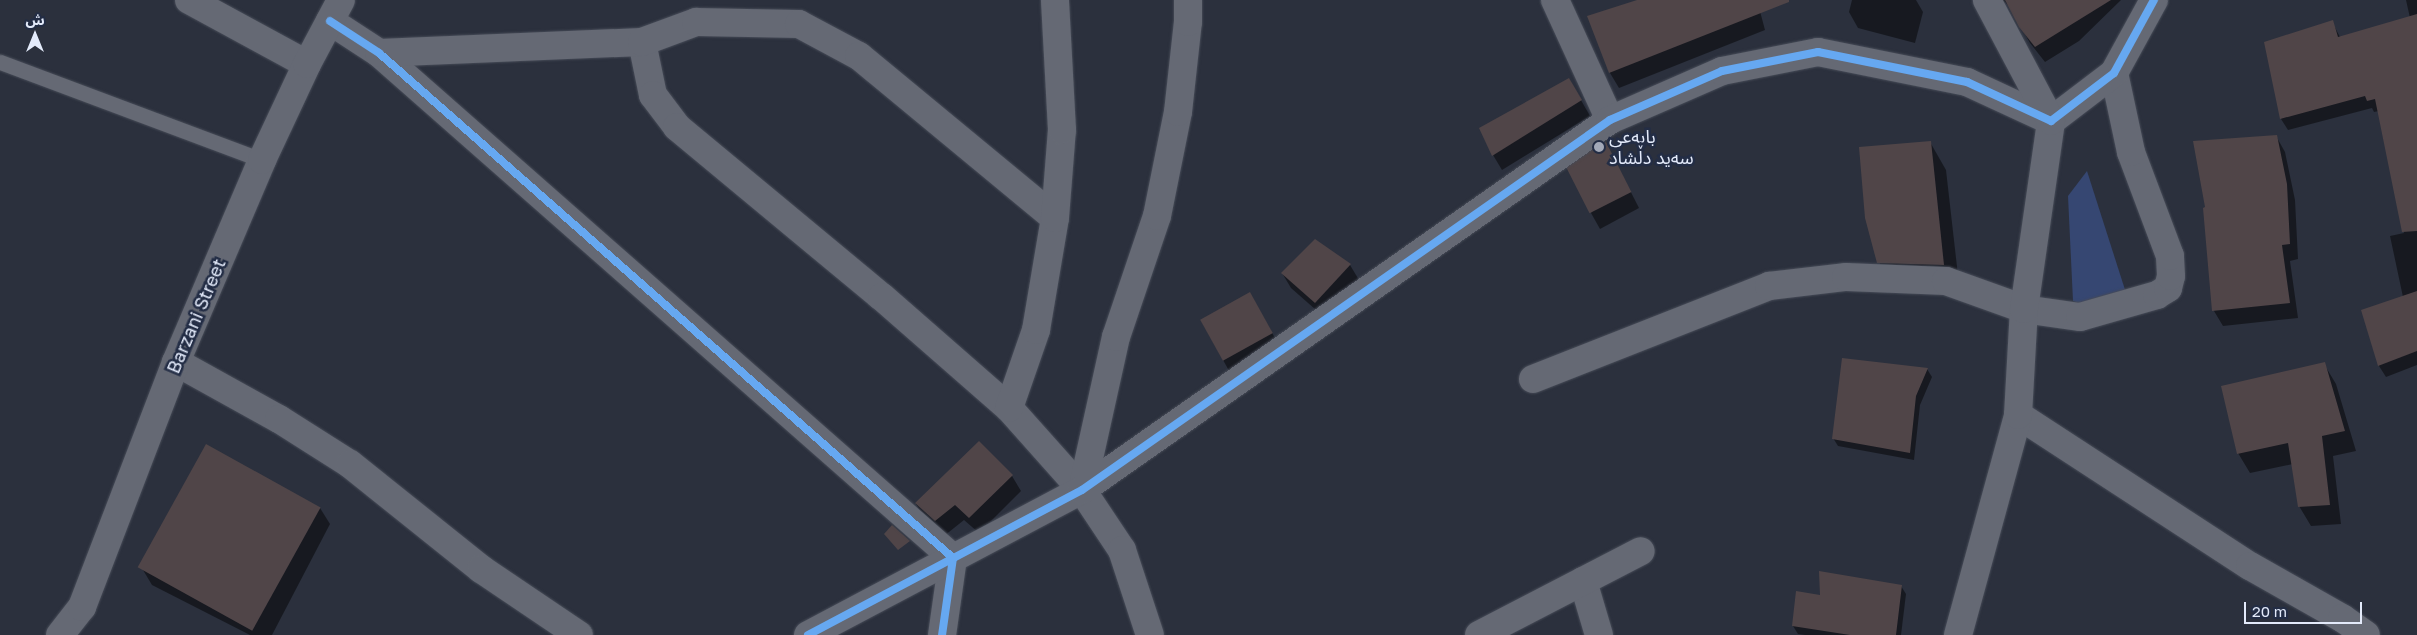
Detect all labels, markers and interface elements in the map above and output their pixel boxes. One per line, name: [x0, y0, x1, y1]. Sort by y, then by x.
north arrow: [10, 10, 60, 60]
text: ش: [25, 11, 45, 28]
place label: بایەعی سەید دڵشاد: [1609, 126, 1694, 168]
marker: بایەعی سەید دڵشاد: [1593, 141, 1605, 153]
street label: Barzani Street: [162, 255, 230, 377]
scale bar: [2247, 592, 2364, 624]
text: 20 m: [2252, 602, 2287, 620]

